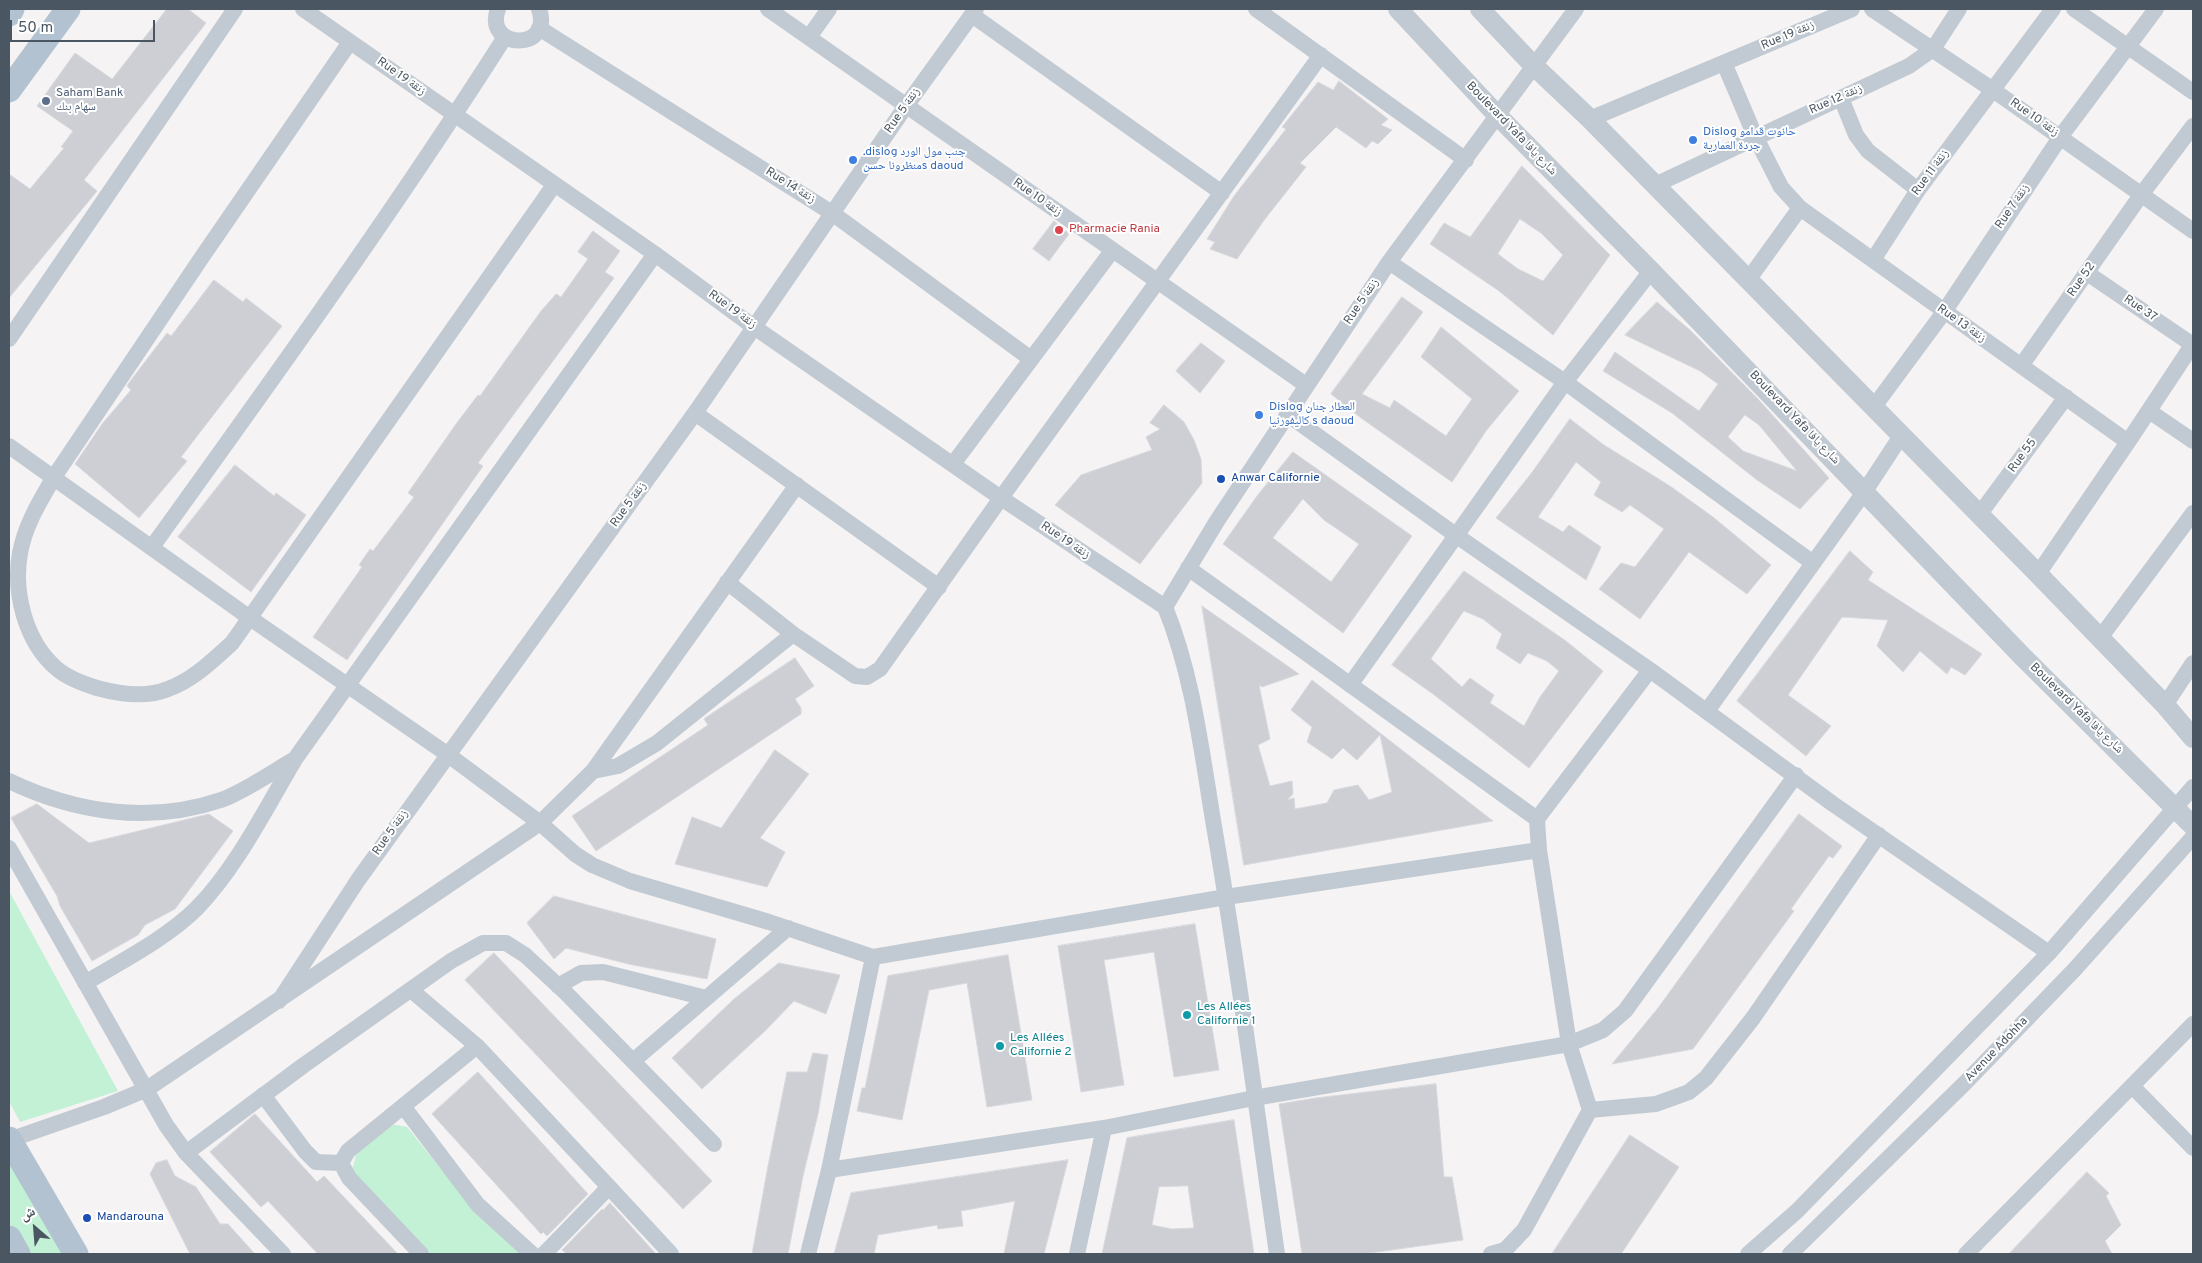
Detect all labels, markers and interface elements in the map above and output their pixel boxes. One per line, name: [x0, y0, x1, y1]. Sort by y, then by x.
scale bar: [12, 10, 158, 42]
street label: Rue 19 زنقة: [1759, 18, 1817, 54]
text: 50 m: [18, 19, 53, 38]
street label: Rue 19 زنقة: [374, 55, 428, 99]
street label: Boulevard Yafa شارع يافا: [1463, 79, 1559, 179]
street label: Rue 12 زنقة: [1807, 82, 1865, 118]
street label: Rue 5 زنقة: [882, 86, 924, 136]
place label: Saham Bank سهام بنك: [56, 87, 123, 115]
marker: Saham Bank سهام بنك: [40, 95, 52, 107]
street label: Rue 10 زنقة: [2007, 96, 2061, 140]
place label: Dislog حانوت قدامو جردة العمارية: [1703, 126, 1796, 154]
marker: Dislog حانوت قدامو جردة العمارية: [1687, 134, 1699, 146]
place label: .dislog جنب مول الورد منظرونا حسنs daoud: [863, 146, 966, 174]
street label: Rue 11 زنقة: [1909, 147, 1953, 199]
marker: .dislog جنب مول الورد منظرونا حسنs daoud: [847, 154, 859, 166]
street label: Rue 14 زنقة: [762, 165, 818, 207]
street label: Rue 10 زنقة: [1010, 176, 1064, 220]
street label: Rue 7 زنقة: [1993, 182, 2033, 232]
place label: Pharmacie Rania: [1069, 223, 1160, 237]
marker: Pharmacie Rania: [1053, 224, 1065, 236]
street label: Rue 52: [2065, 260, 2099, 300]
street label: Rue 5 زنقة: [1341, 276, 1383, 328]
street label: Rue 19 زنقة: [705, 288, 759, 332]
street label: Rue 37: [2121, 293, 2159, 325]
street label: Rue 13 زنقة: [1934, 302, 1988, 346]
street label: Boulevard Yafa شارع يافا: [1746, 368, 1842, 468]
place label: Dislog العطار جنان كاليفورنيا s daoud: [1269, 401, 1355, 429]
marker: Dislog العطار جنان كاليفورنيا s daoud: [1253, 409, 1265, 421]
street label: Rue 55: [2006, 436, 2040, 476]
place label: Anwar Californie: [1231, 472, 1320, 486]
marker: Anwar Californie: [1215, 473, 1227, 485]
street label: Rue 5 زنقة: [608, 480, 650, 530]
street label: Rue 19 زنقة: [1038, 519, 1092, 563]
street label: Boulevard Yafa شارع يافا: [2026, 661, 2126, 757]
street label: Rue 5 زنقة: [370, 808, 412, 858]
place label: Les Allées Californie 1: [1197, 1001, 1256, 1029]
marker: Les Allées Californie 1: [1181, 1009, 1193, 1021]
street label: Avenue Adohha: [1963, 1015, 2031, 1085]
place label: Les Allées Californie 2: [1010, 1032, 1072, 1060]
marker: Les Allées Californie 2: [994, 1040, 1006, 1052]
north arrow: [10, 1203, 60, 1253]
text: ش: [17, 1203, 38, 1225]
place label: Mandarouna: [97, 1211, 164, 1225]
marker: Mandarouna: [81, 1212, 93, 1224]

